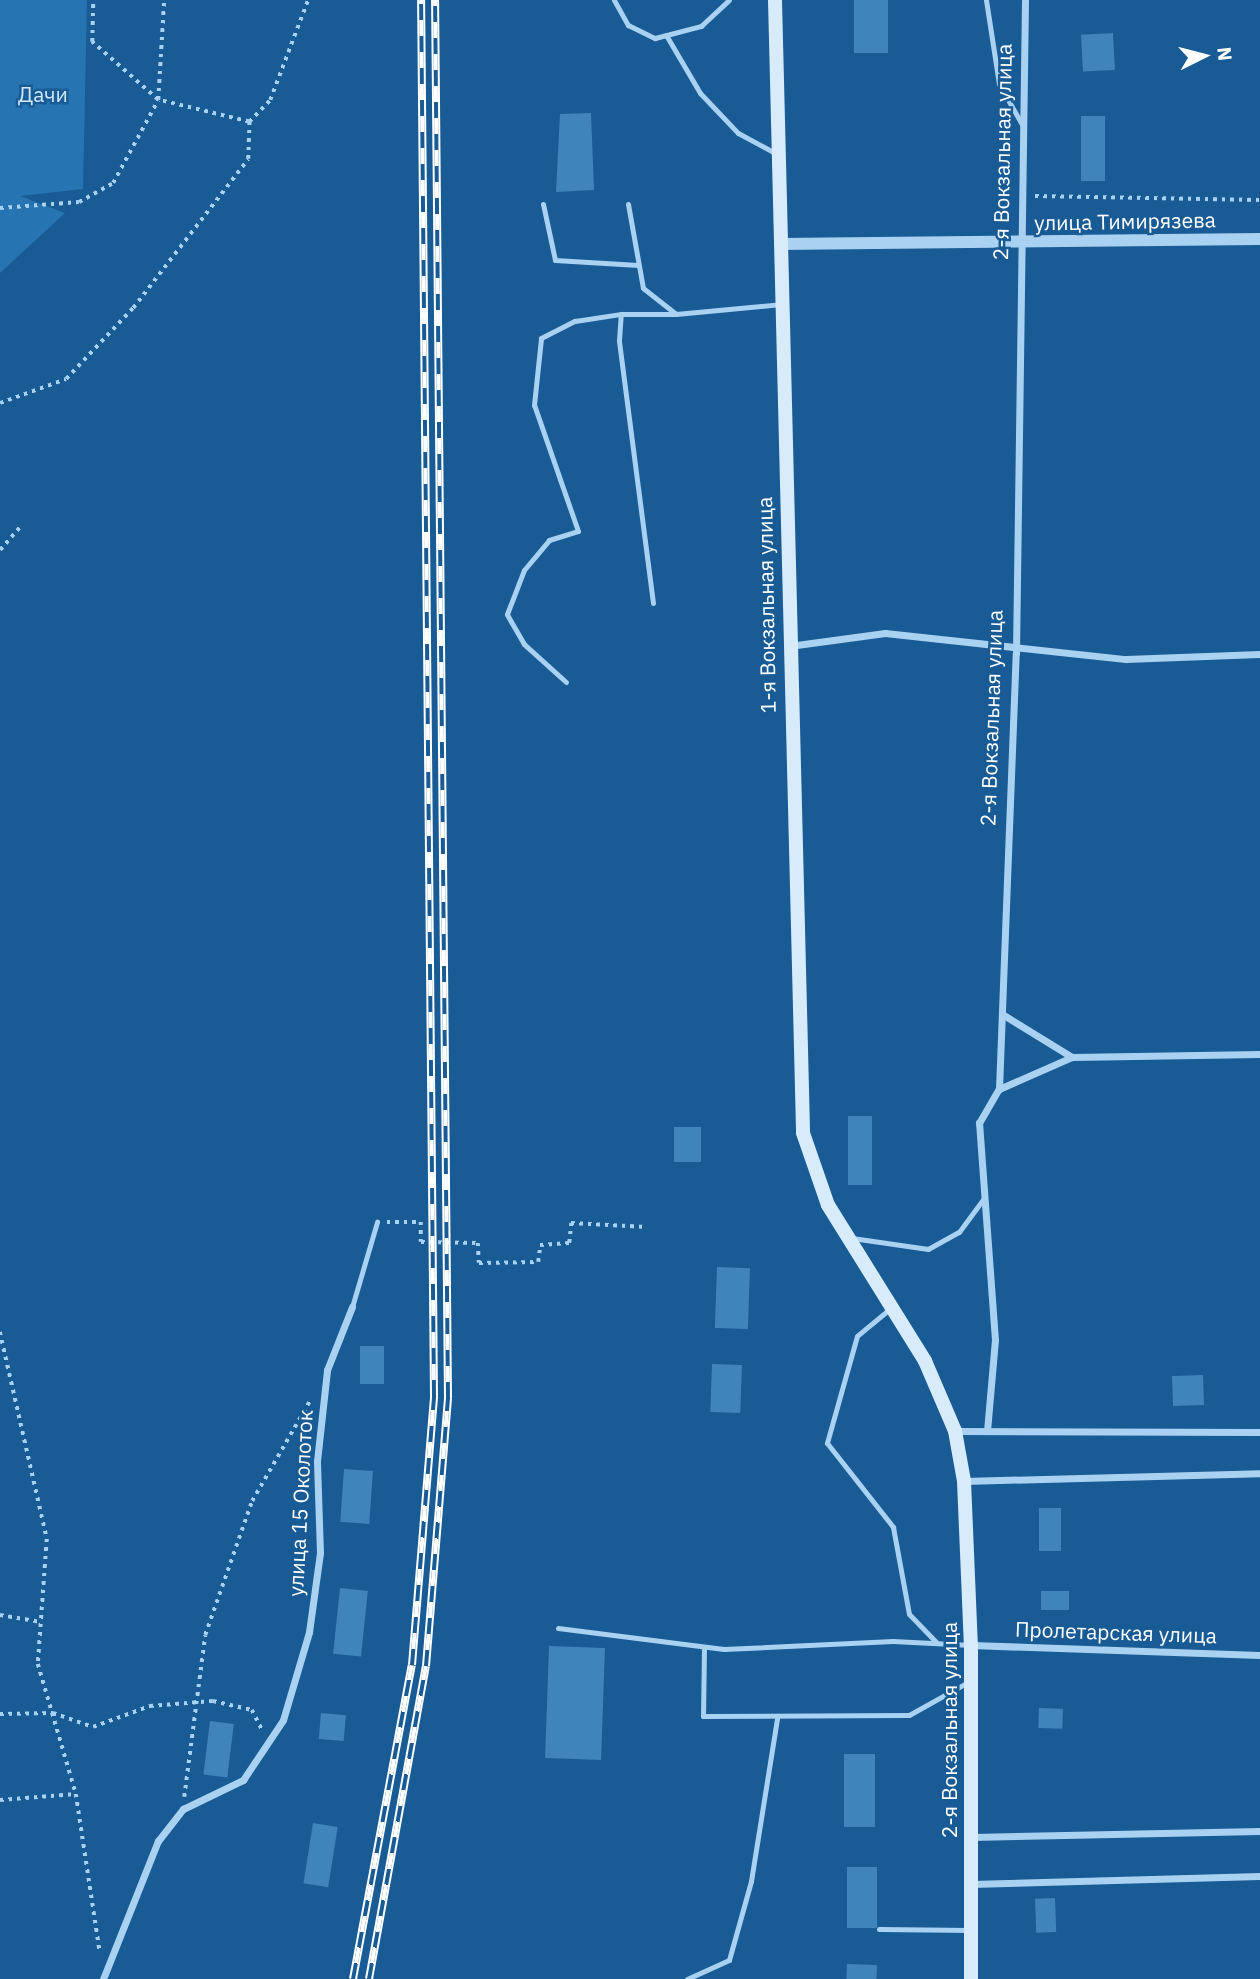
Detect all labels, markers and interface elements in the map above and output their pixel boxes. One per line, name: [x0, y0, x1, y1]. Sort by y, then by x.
north arrow: [1169, 21, 1239, 91]
street label: 2-я Вокзальная улица: [988, 44, 1016, 260]
text: N: [1212, 46, 1238, 62]
park label: Дачи: [18, 81, 68, 107]
street label: улица Тимирязева: [1034, 207, 1216, 235]
street label: 1-я Вокзальная улица: [752, 497, 780, 713]
street label: 2-я Вокзальная улица: [975, 609, 1007, 827]
street label: улица 15 Околоток: [283, 1409, 317, 1597]
street label: Пролетарская улица: [1015, 1616, 1217, 1648]
street label: 2-я Вокзальная улица: [936, 1622, 962, 1838]

